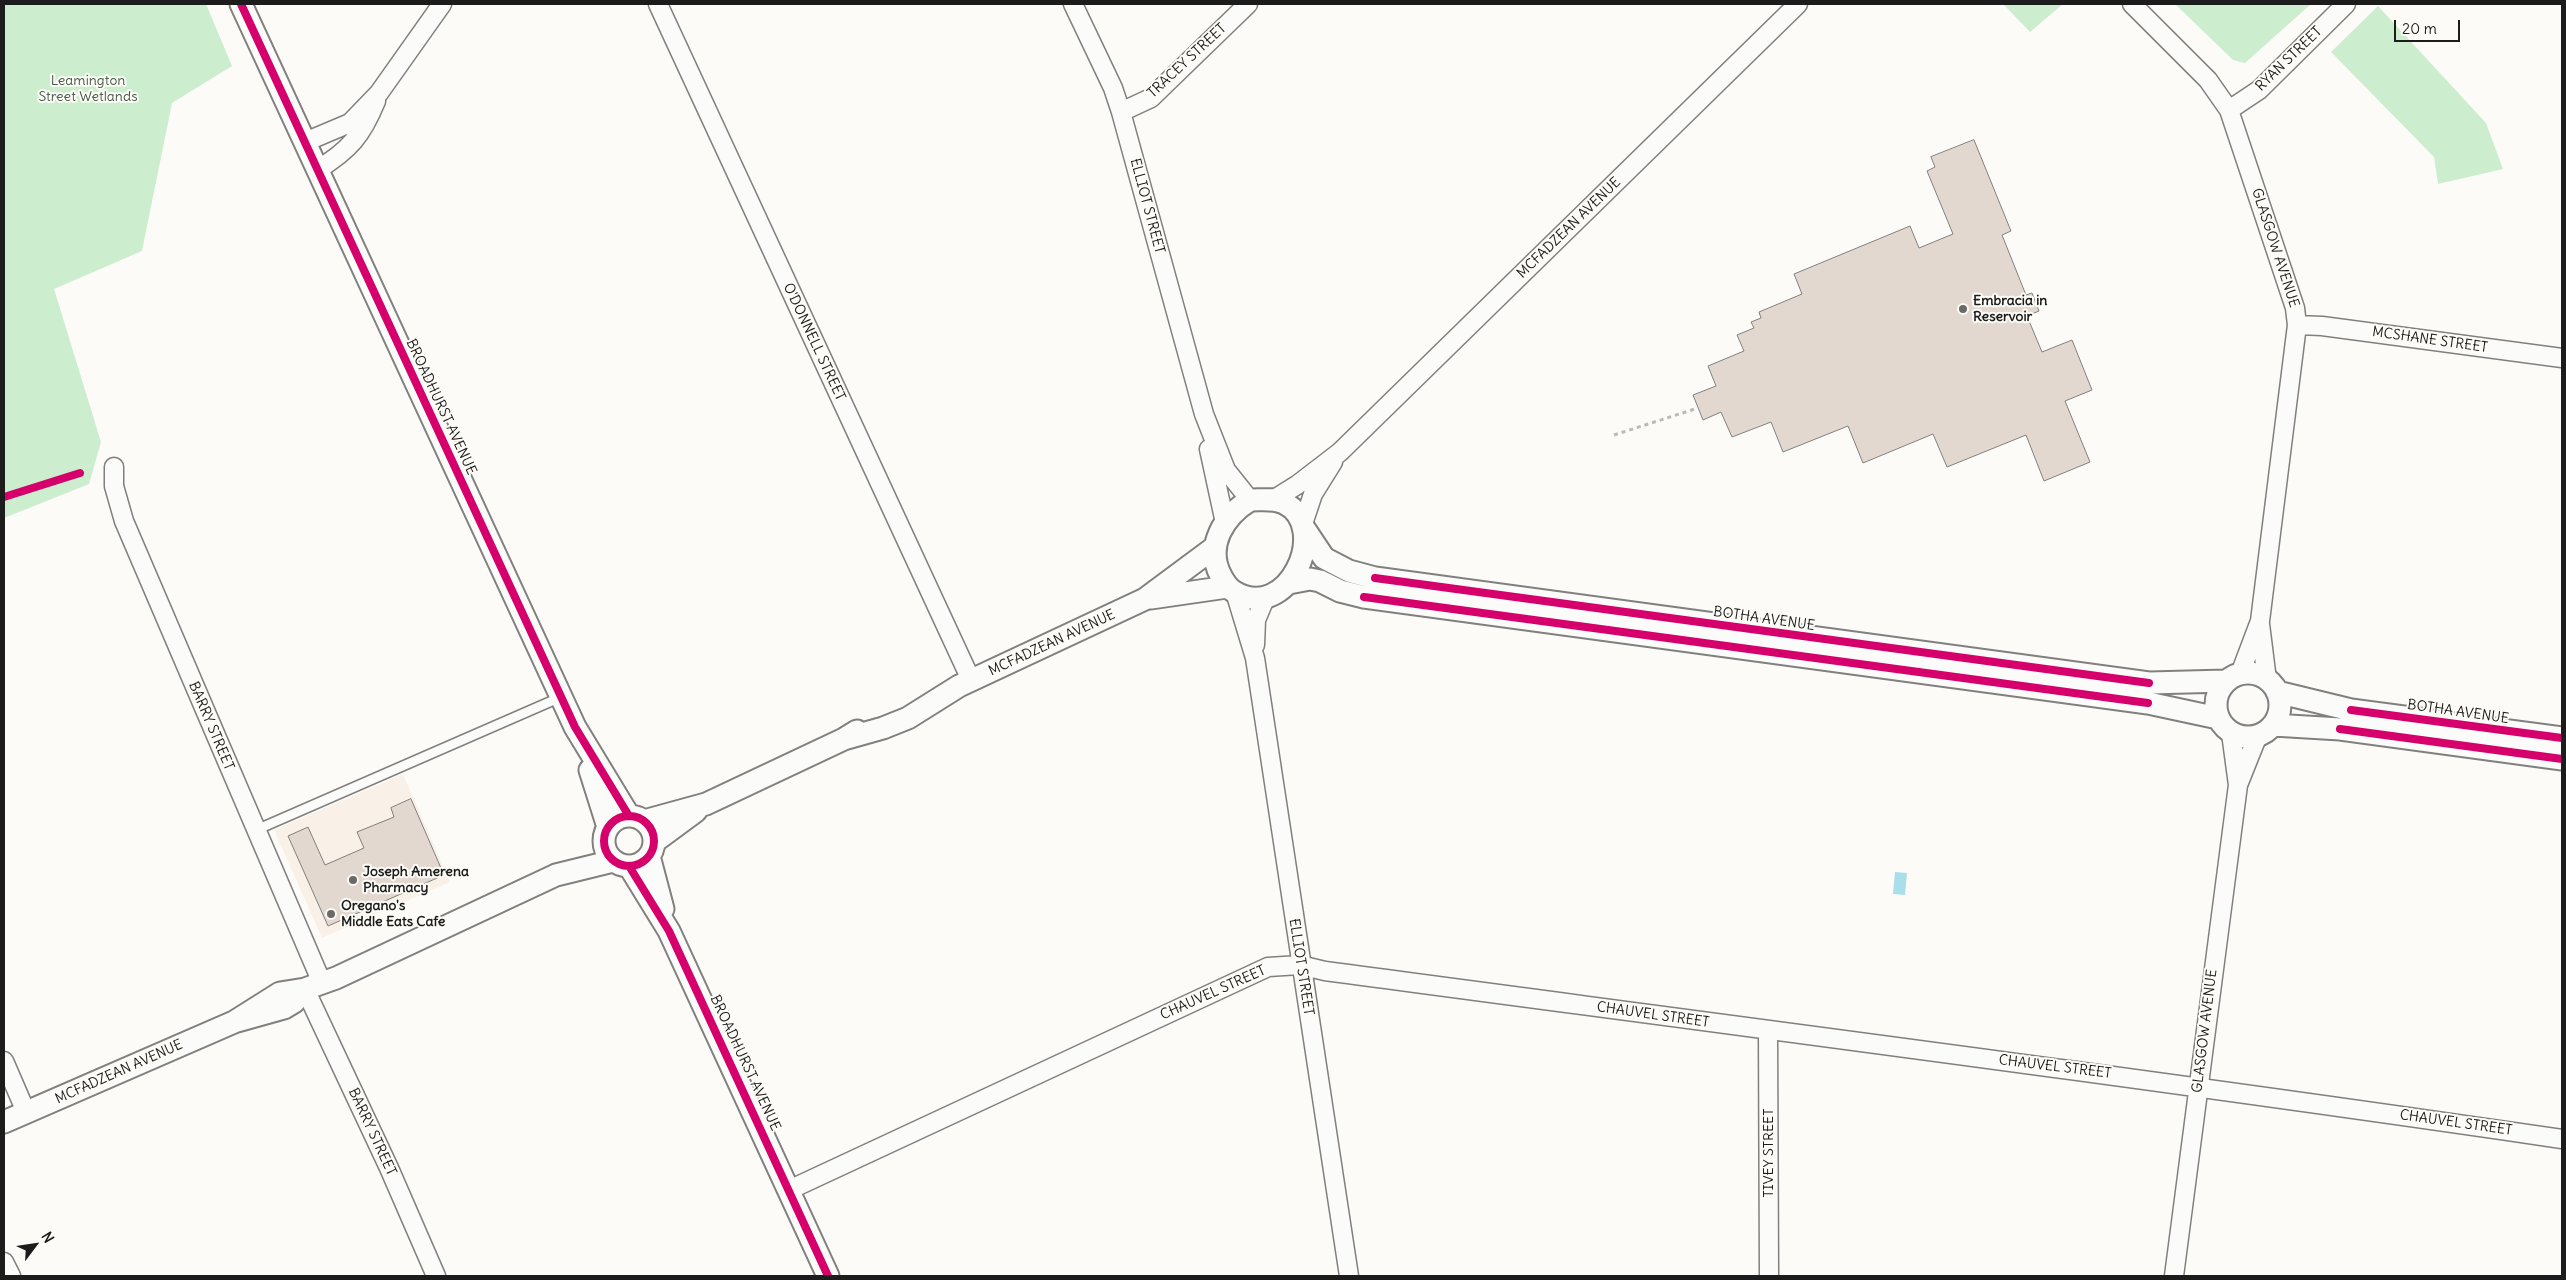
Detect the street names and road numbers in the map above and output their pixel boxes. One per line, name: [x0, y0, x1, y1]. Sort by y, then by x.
street label: TRACEY STREET: [1144, 20, 1230, 102]
street label: RYAN STREET: [2252, 23, 2326, 95]
street label: ELLIOT STREET: [1126, 156, 1168, 256]
street label: MCFADZEAN AVENUE: [1514, 174, 1624, 282]
street label: GLASGOW AVENUE: [2248, 186, 2302, 310]
street label: O'DONNELL STREET: [779, 280, 849, 404]
street label: MCSHANE STREET: [2371, 324, 2489, 356]
street label: BROADHURST AVENUE: [402, 337, 480, 477]
street label: BOTHA AVENUE: [1712, 604, 1816, 634]
street label: MCFADZEAN AVENUE: [986, 606, 1118, 680]
street label: BARRY STREET: [185, 679, 237, 773]
street label: BOTHA AVENUE: [2406, 697, 2510, 727]
street label: ELLIOT STREET: [1285, 917, 1317, 1017]
street label: CHAUVEL STREET: [1158, 962, 1268, 1024]
street label: GLASGOW AVENUE: [2189, 968, 2221, 1094]
street label: BROADHURST AVENUE: [706, 993, 784, 1133]
street label: CHAUVEL STREET: [1596, 999, 1710, 1031]
street label: MCFADZEAN AVENUE: [53, 1036, 185, 1108]
street label: CHAUVEL STREET: [1998, 1052, 2112, 1082]
street label: BARRY STREET: [344, 1086, 400, 1178]
street label: CHAUVEL STREET: [2399, 1107, 2513, 1139]
street label: TIVEY STREET: [1761, 1108, 1777, 1198]

